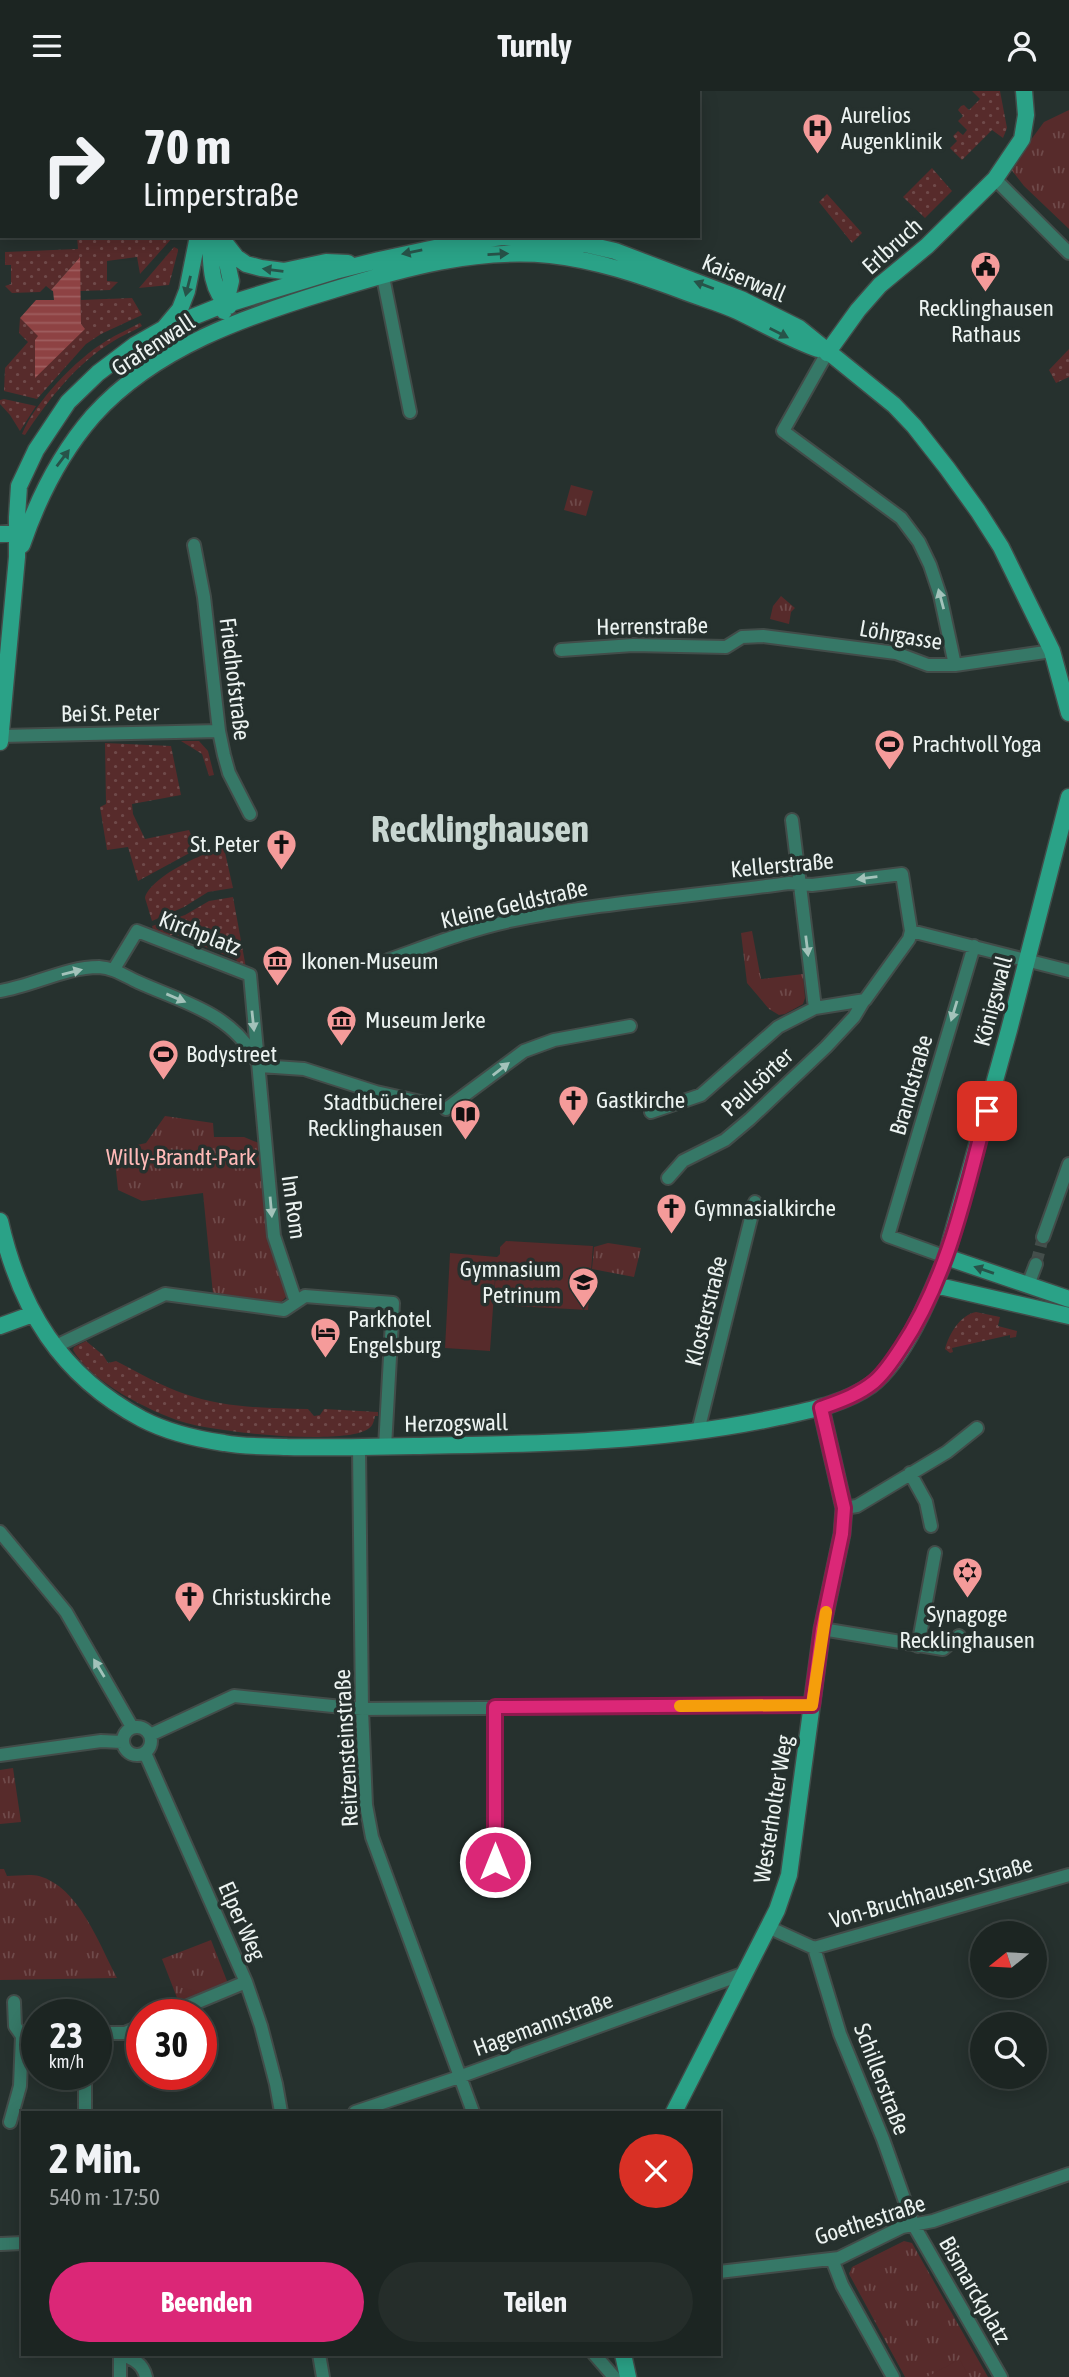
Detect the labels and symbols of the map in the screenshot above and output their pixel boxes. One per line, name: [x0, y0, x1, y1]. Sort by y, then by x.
place label: Aurelios Augenklinik: [841, 102, 942, 154]
hospital icon: Aurelios Augenklinik: [801, 111, 835, 155]
street label: Erlbruch: [857, 213, 927, 279]
one-way arrow: [401, 247, 423, 258]
one-way arrow: [487, 248, 509, 259]
street label: Kaiserwall: [698, 249, 790, 307]
public building icon: Recklinghausen Rathaus: [969, 250, 1003, 294]
one-way arrow: [262, 264, 284, 275]
one-way arrow: [182, 275, 193, 297]
one-way arrow: [694, 279, 715, 290]
place label: Recklinghausen Rathaus: [918, 295, 1054, 347]
street label: Grafenwall: [107, 309, 199, 381]
one-way arrow: [769, 327, 789, 338]
one-way arrow: [55, 449, 69, 467]
one-way arrow: [935, 587, 946, 609]
street label: Herrenstraße: [596, 612, 708, 640]
street label: Löhrgasse: [857, 615, 945, 655]
street label: Friedhofstraße: [215, 616, 255, 742]
street label: Bei St. Peter: [61, 699, 161, 727]
sports icon: Prachtvoll Yoga: [872, 727, 906, 771]
place label: Prachtvoll Yoga: [912, 731, 1042, 757]
district label: Recklinghausen: [371, 807, 589, 850]
church icon: St. Peter: [265, 827, 299, 871]
place label: St. Peter: [190, 831, 260, 857]
street label: Kellerstraße: [729, 848, 835, 882]
one-way arrow: [855, 873, 877, 884]
street label: Kleine Geldstraße: [438, 874, 590, 934]
street label: Kirchplatz: [155, 906, 245, 960]
one-way arrow: [801, 935, 812, 957]
museum icon: Ikonen-Museum: [261, 944, 295, 988]
place label: Ikonen-Museum: [301, 948, 439, 974]
street label: Königswall: [968, 953, 1018, 1049]
one-way arrow: [61, 966, 83, 977]
one-way arrow: [166, 992, 187, 1003]
one-way arrow: [949, 1001, 959, 1022]
museum icon: Museum Jerke: [325, 1003, 359, 1047]
place label: Museum Jerke: [365, 1007, 486, 1033]
one-way arrow: [248, 1010, 259, 1032]
street label: Brandstraße: [884, 1032, 938, 1138]
sports icon: Bodystreet: [146, 1037, 180, 1081]
place label: Bodystreet: [186, 1041, 277, 1067]
street label: Paulsörter: [716, 1042, 799, 1121]
one-way arrow: [492, 1062, 510, 1076]
pin: [957, 1081, 1017, 1141]
church icon: Gastkirche: [556, 1083, 590, 1127]
place label: Gastkirche: [596, 1087, 685, 1113]
place label: Stadtbücherei Recklinghausen: [307, 1089, 443, 1141]
library icon: Stadtbücherei Recklinghausen: [449, 1098, 483, 1142]
park label: Willy-Brandt-Park: [106, 1144, 256, 1170]
street label: Im Rom: [277, 1173, 311, 1241]
church icon: Gymnasialkirche: [654, 1191, 688, 1235]
place label: Gymnasialkirche: [694, 1195, 836, 1221]
one-way arrow: [266, 1196, 277, 1218]
street label: Klosterstraße: [680, 1253, 732, 1369]
place label: Gymnasium Petrinum: [460, 1256, 561, 1308]
one-way arrow: [974, 1264, 995, 1275]
school or university icon: Gymnasium Petrinum: [567, 1265, 601, 1309]
place label: Parkhotel Engelsburg: [348, 1306, 441, 1358]
hotel icon: Parkhotel Engelsburg: [308, 1315, 342, 1359]
street label: Herzogswall: [404, 1409, 508, 1437]
synagogue icon: Synagoge Recklinghausen: [950, 1556, 984, 1600]
church icon: Christuskirche: [172, 1580, 206, 1624]
place label: Christuskirche: [212, 1584, 331, 1610]
place label: Synagoge Recklinghausen: [899, 1601, 1035, 1653]
one-way arrow: [93, 1658, 105, 1677]
street label: Reitzensteinstraße: [329, 1668, 363, 1828]
street label: Westerholter Weg: [748, 1733, 798, 1885]
position arrow: [458, 1825, 532, 1899]
street label: Von-Bruchhausen-Straße: [827, 1851, 1035, 1933]
street label: Elper Weg: [213, 1878, 271, 1965]
north arrow: [970, 1921, 1046, 1999]
street label: Hagemannstraße: [470, 1987, 616, 2061]
speed limit sign: 30: [126, 1999, 217, 2090]
street label: Schillerstraße: [849, 2020, 915, 2138]
street label: Goethestraße: [811, 2190, 929, 2250]
street label: Bismarckplatz: [934, 2232, 1016, 2348]

